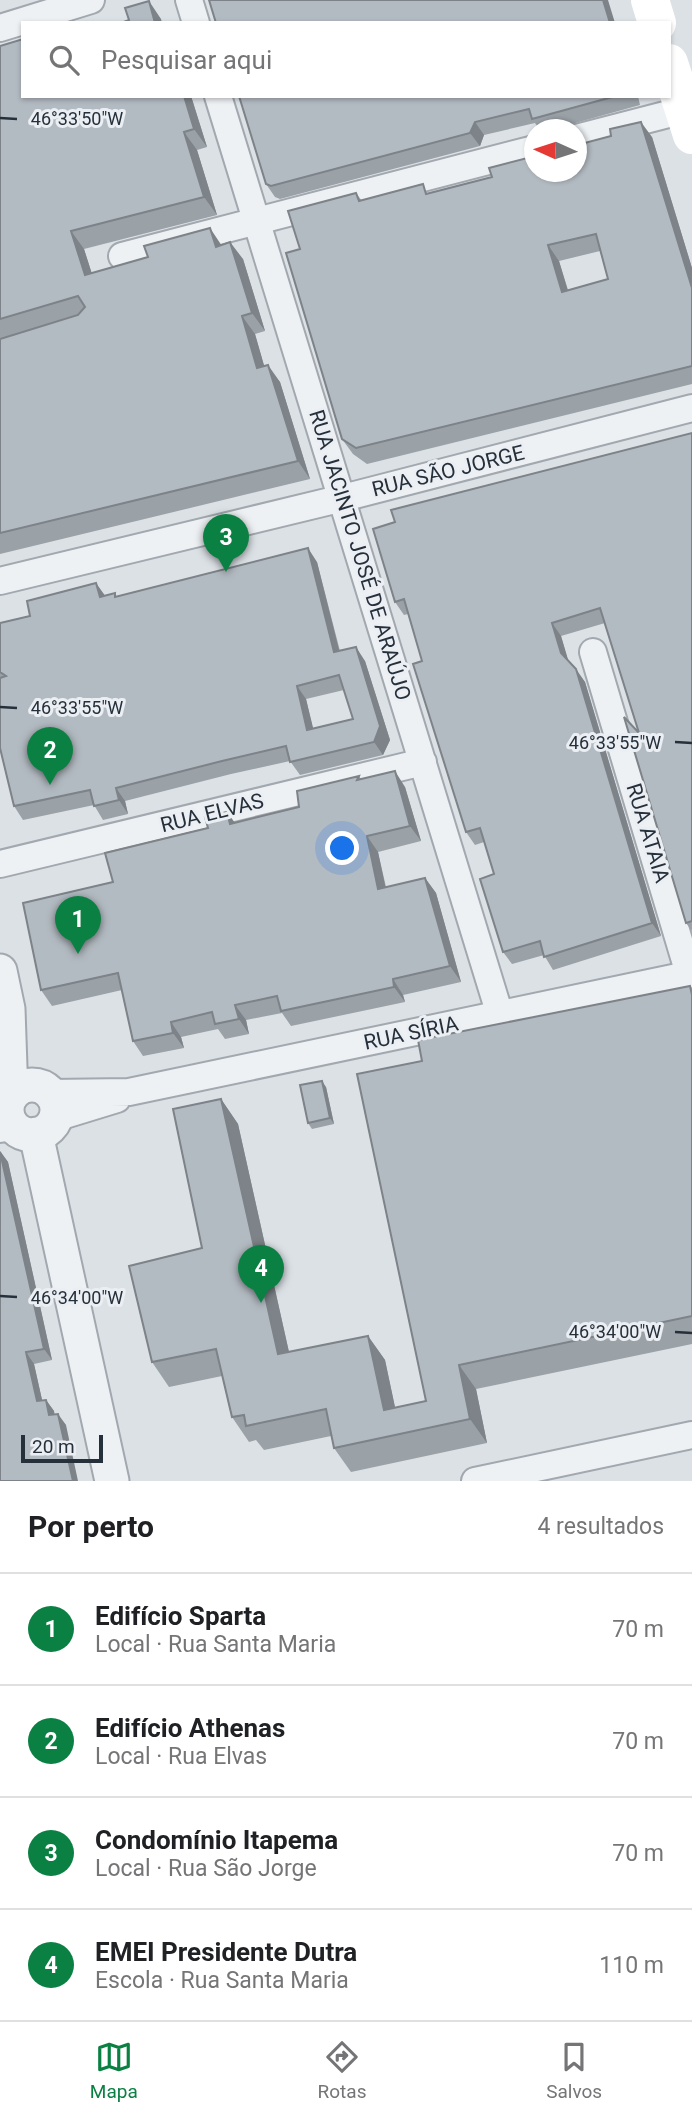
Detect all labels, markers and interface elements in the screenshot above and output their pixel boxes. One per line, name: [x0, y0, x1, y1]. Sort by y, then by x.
search box: [21, 21, 671, 98]
icon: search: [45, 41, 83, 79]
text: Pesquisar aqui: [101, 45, 272, 75]
text: 46°33'50"W: [31, 108, 123, 129]
north arrow: [524, 119, 587, 182]
street label: RUA JACINTO JOSÉ DE ARAÚJO: [304, 407, 416, 703]
street label: RUA SÃO JORGE: [369, 440, 527, 502]
pin: 3: [203, 514, 249, 572]
text: 46°33'55"W: [31, 697, 123, 718]
pin: 2: [27, 727, 73, 785]
text: 46°33'55"W: [569, 732, 661, 753]
street label: RUA ATAIA: [622, 780, 675, 886]
street label: RUA ELVAS: [158, 789, 266, 837]
your location: [325, 831, 359, 865]
pin: 1: [55, 896, 101, 954]
street label: RUA SÍRIA: [362, 1011, 461, 1055]
pin: 4: [238, 1245, 284, 1303]
text: 46°34'00"W: [31, 1287, 123, 1308]
text: 46°34'00"W: [569, 1321, 661, 1342]
scale bar: [21, 1432, 103, 1464]
text: 20 m: [32, 1435, 75, 1458]
text: Por perto: [28, 1509, 154, 1544]
text: 4 resultados: [537, 1513, 664, 1540]
text: Edifício Sparta: [95, 1601, 266, 1631]
text: 1: [44, 1616, 58, 1643]
text: 70 m: [612, 1616, 664, 1643]
text: Local · Rua Santa Maria: [95, 1631, 336, 1658]
text: Edifício Athenas: [95, 1713, 285, 1743]
text: 2: [44, 1728, 58, 1755]
text: 70 m: [612, 1728, 664, 1755]
text: Local · Rua Elvas: [95, 1743, 267, 1770]
text: Condomínio Itapema: [95, 1825, 338, 1855]
text: 3: [44, 1840, 58, 1867]
text: 70 m: [612, 1840, 664, 1867]
text: Local · Rua São Jorge: [95, 1855, 317, 1882]
text: EMEI Presidente Dutra: [95, 1937, 357, 1967]
text: 4: [44, 1952, 58, 1979]
text: 110 m: [599, 1952, 664, 1979]
text: Escola · Rua Santa Maria: [95, 1967, 349, 1994]
tab: Mapa: [90, 2038, 138, 2103]
tab: Rotas: [318, 2038, 366, 2103]
tab: Salvos: [546, 2038, 602, 2103]

